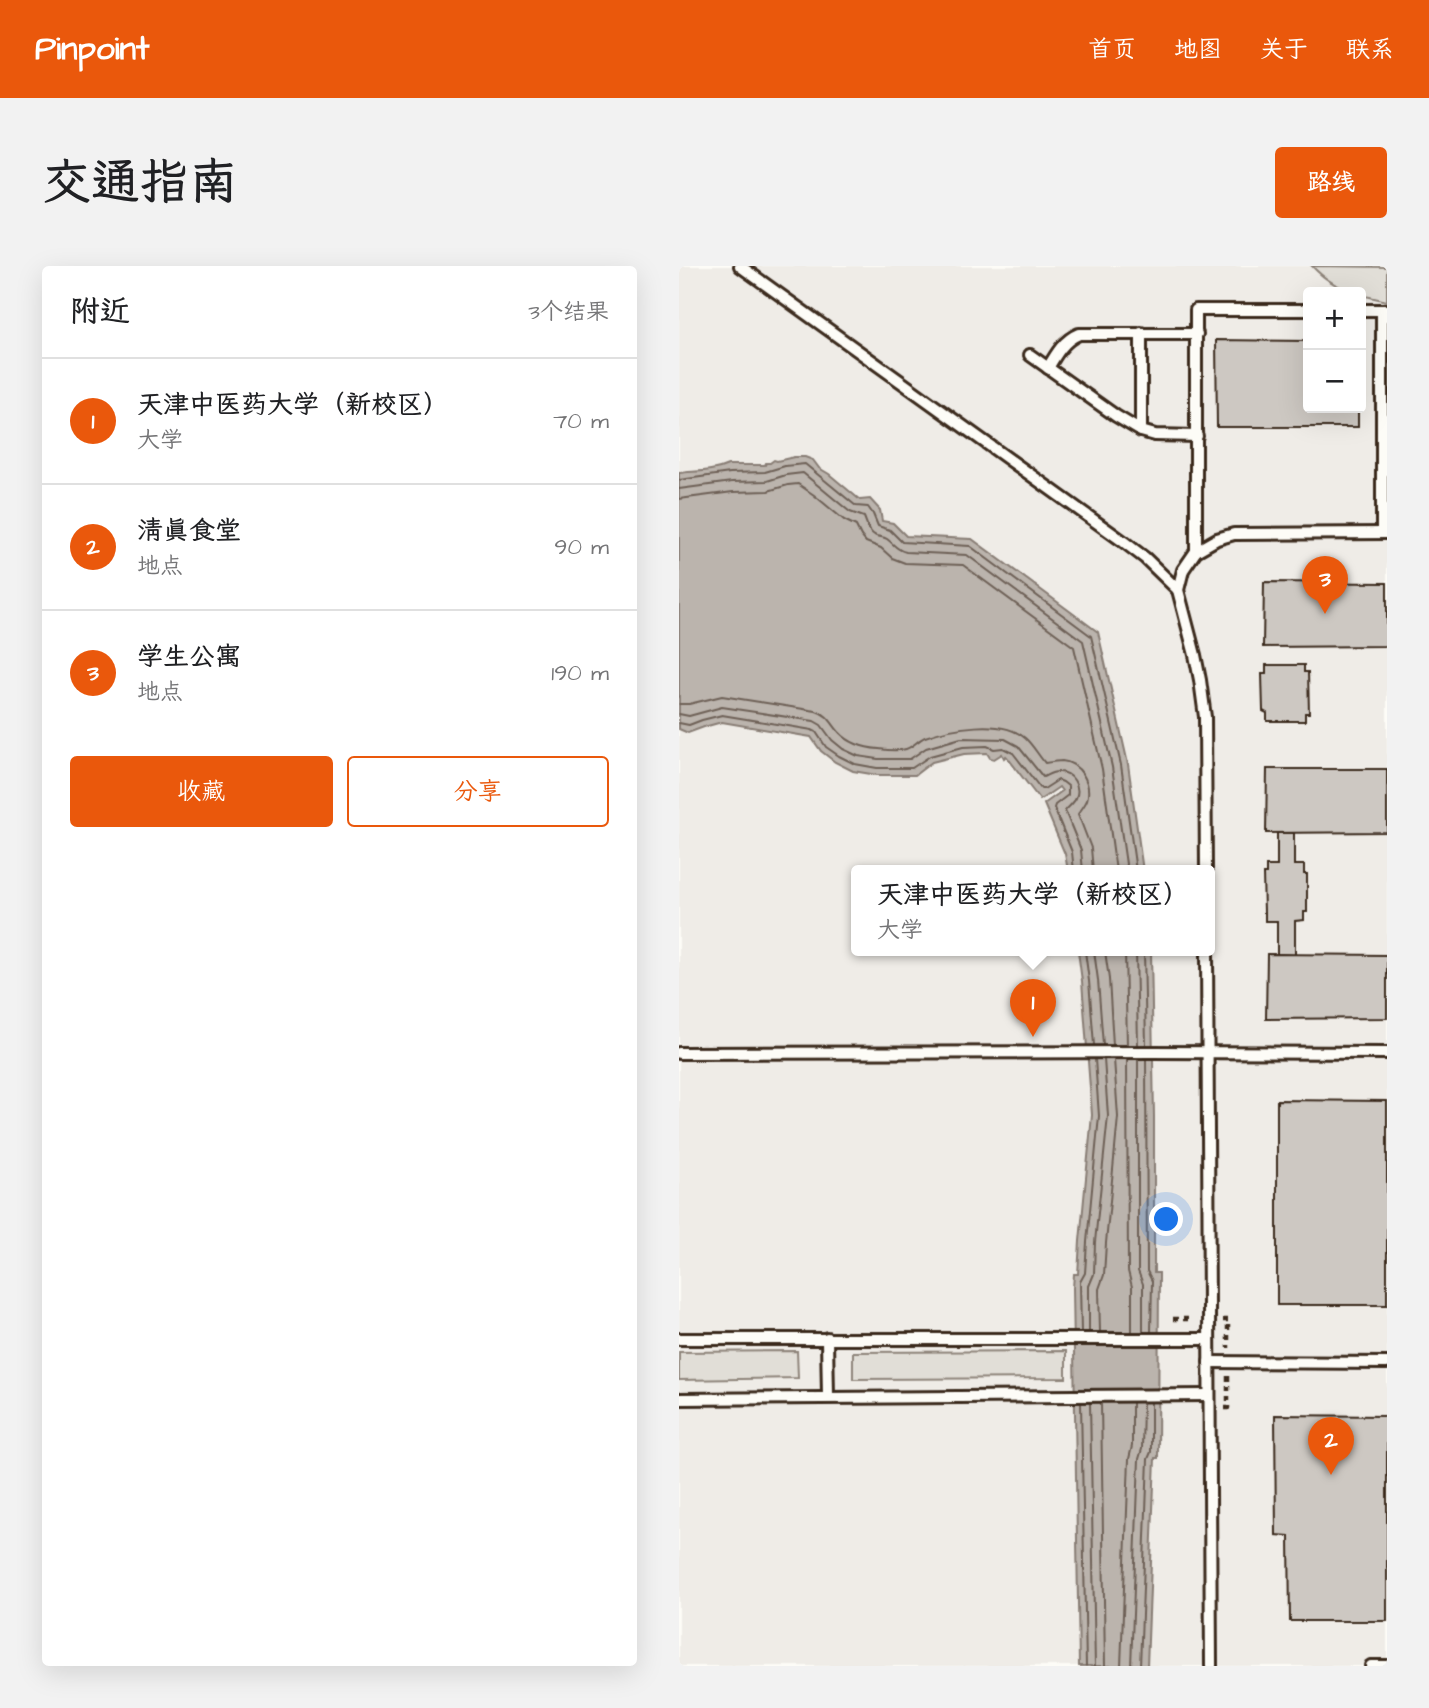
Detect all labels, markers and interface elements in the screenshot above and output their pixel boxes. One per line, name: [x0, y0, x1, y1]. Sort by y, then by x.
text: Pinpoint: [35, 26, 149, 72]
text: 首页: [1088, 33, 1136, 67]
text: 地图: [1174, 33, 1222, 67]
text: 关于: [1260, 33, 1308, 67]
text: 联系: [1346, 33, 1394, 67]
button: 路线: [1275, 147, 1387, 218]
text: 交通指南: [42, 150, 238, 218]
map controls: [1303, 287, 1366, 413]
button: +: [1303, 287, 1366, 350]
text: 附近: [70, 291, 130, 333]
text: 3个结果: [528, 296, 609, 328]
button: −: [1303, 350, 1366, 413]
text: 天津中医药大学（新校区）: [137, 387, 449, 423]
text: 1: [92, 405, 94, 437]
text: 70 m: [553, 405, 609, 437]
text: 大学: [137, 424, 183, 456]
text: 清真食堂: [137, 513, 241, 549]
text: 2: [86, 531, 100, 563]
text: 90 m: [554, 531, 609, 563]
text: 地点: [137, 550, 183, 582]
pin: 3: [1302, 556, 1348, 614]
text: 学生公寓: [137, 639, 241, 675]
text: 3: [87, 657, 99, 689]
text: 190 m: [551, 657, 609, 689]
text: 地点: [137, 676, 183, 708]
button: 收藏: [70, 756, 333, 827]
button: 分享: [347, 756, 609, 827]
popup: [851, 865, 1215, 956]
text: 天津中医药大学（新校区）: [877, 877, 1189, 913]
text: 大学: [877, 914, 923, 946]
pin: 1: [1010, 979, 1056, 1037]
your location: [1149, 1202, 1183, 1236]
pin: 2: [1308, 1417, 1354, 1475]

